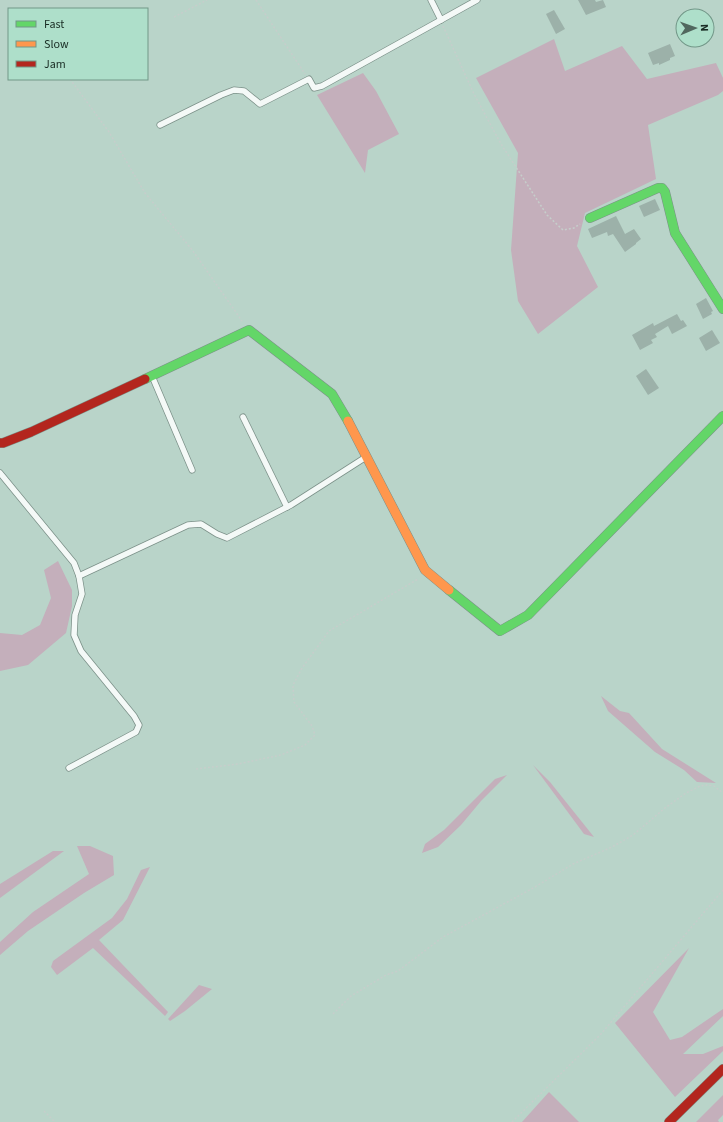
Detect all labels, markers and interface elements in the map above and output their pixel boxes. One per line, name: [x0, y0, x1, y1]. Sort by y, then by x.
legend: [8, 8, 148, 80]
north arrow: [675, 8, 715, 48]
text: Fast: [44, 16, 64, 33]
text: N: [697, 24, 712, 32]
text: Slow: [44, 36, 69, 53]
text: Jam: [44, 56, 66, 73]

